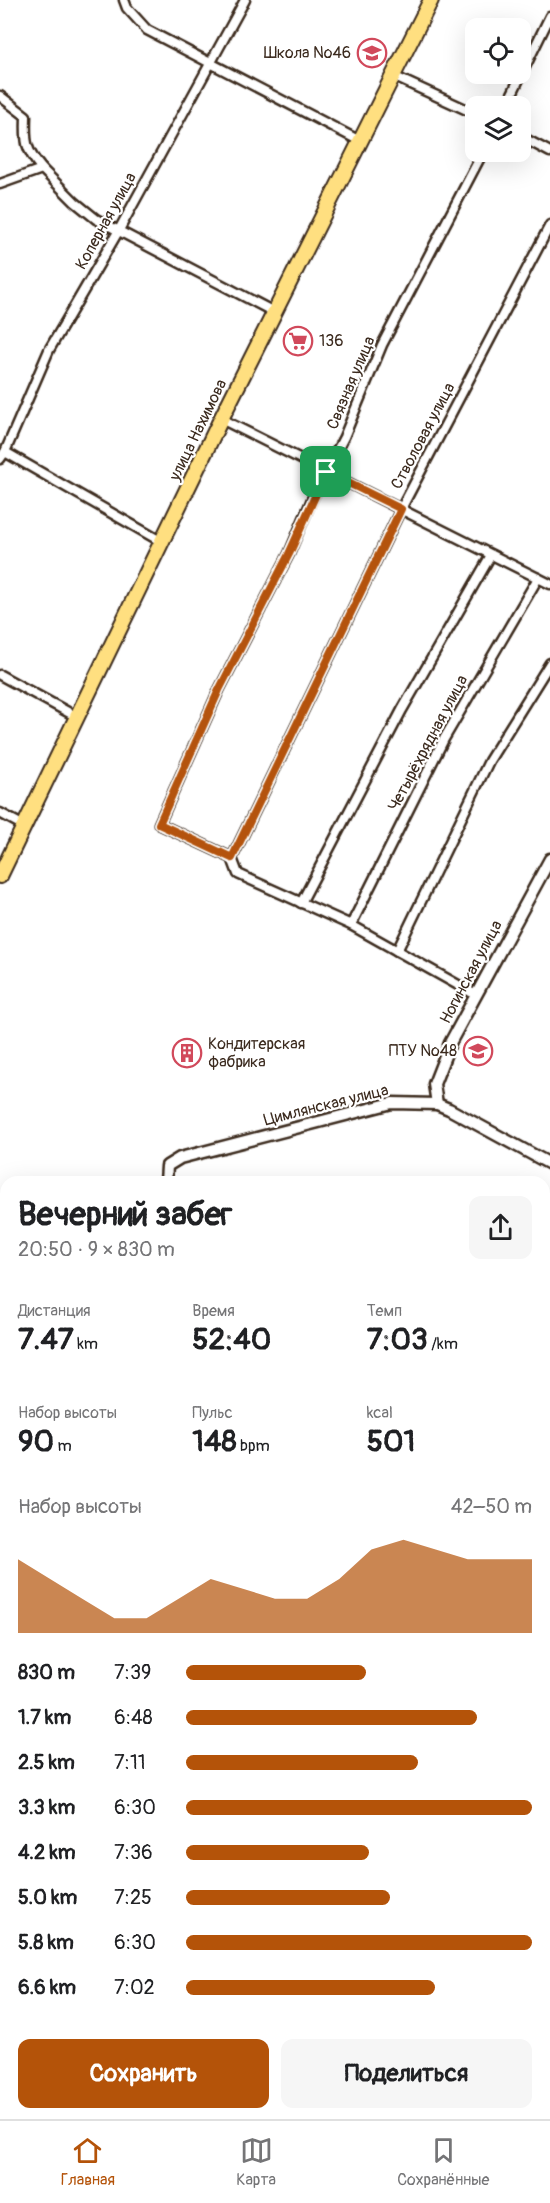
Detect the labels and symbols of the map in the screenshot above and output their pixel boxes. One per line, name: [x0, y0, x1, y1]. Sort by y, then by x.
school or university icon: Школа №46: [356, 37, 388, 69]
place label: Школа №46: [264, 43, 351, 63]
street label: Коперная улица: [71, 169, 141, 273]
supermarket icon: 136: [282, 325, 314, 357]
place label: 136: [319, 331, 344, 351]
street label: Связная улица: [322, 333, 380, 433]
street label: улица Нахимова: [164, 376, 231, 485]
street label: Стволовая улица: [387, 379, 459, 493]
pin: [300, 446, 351, 497]
street label: Четырёхрядная улица: [384, 672, 472, 814]
street label: Ногинская улица: [435, 917, 507, 1027]
place label: Кондитерская фабрика: [208, 1034, 305, 1072]
school or university icon: ПТУ №48: [462, 1035, 494, 1067]
building icon: Кондитерская фабрика: [171, 1037, 203, 1069]
place label: ПТУ №48: [389, 1041, 457, 1061]
street label: Цимлянская улица: [262, 1080, 390, 1130]

